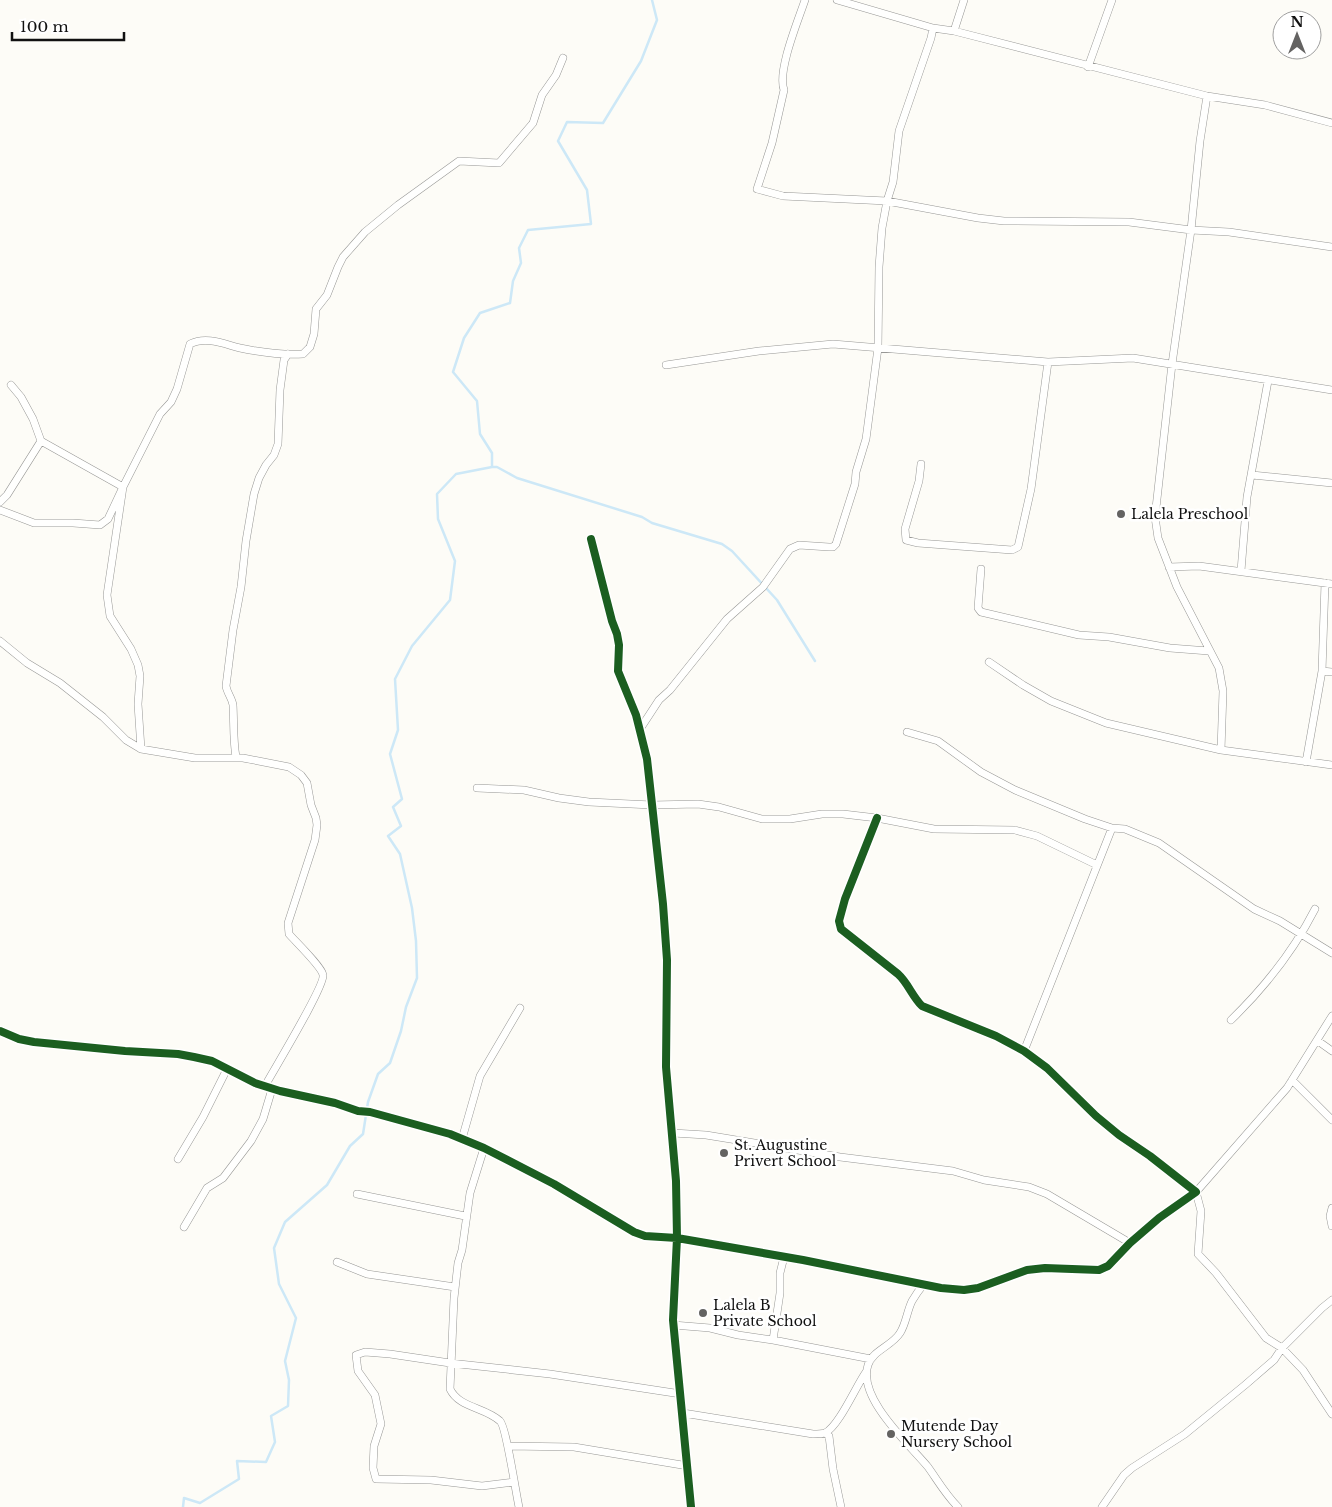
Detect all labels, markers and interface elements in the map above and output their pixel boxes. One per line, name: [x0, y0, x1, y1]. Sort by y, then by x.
scale bar: [12, 10, 125, 42]
north arrow: [1272, 10, 1322, 60]
text: N: [1290, 13, 1304, 31]
text: 100 m: [20, 17, 69, 36]
place label: Lalela Preschool: [1131, 505, 1249, 523]
marker: Lalela Preschool: [1115, 508, 1127, 520]
place label: St. Augustine Privert School: [734, 1136, 837, 1170]
marker: St. Augustine Privert School: [718, 1147, 730, 1159]
place label: Lalela B Private School: [713, 1296, 817, 1330]
marker: Lalela B Private School: [697, 1307, 709, 1319]
place label: Mutende Day Nursery School: [901, 1417, 1012, 1451]
marker: Mutende Day Nursery School: [885, 1428, 897, 1440]

